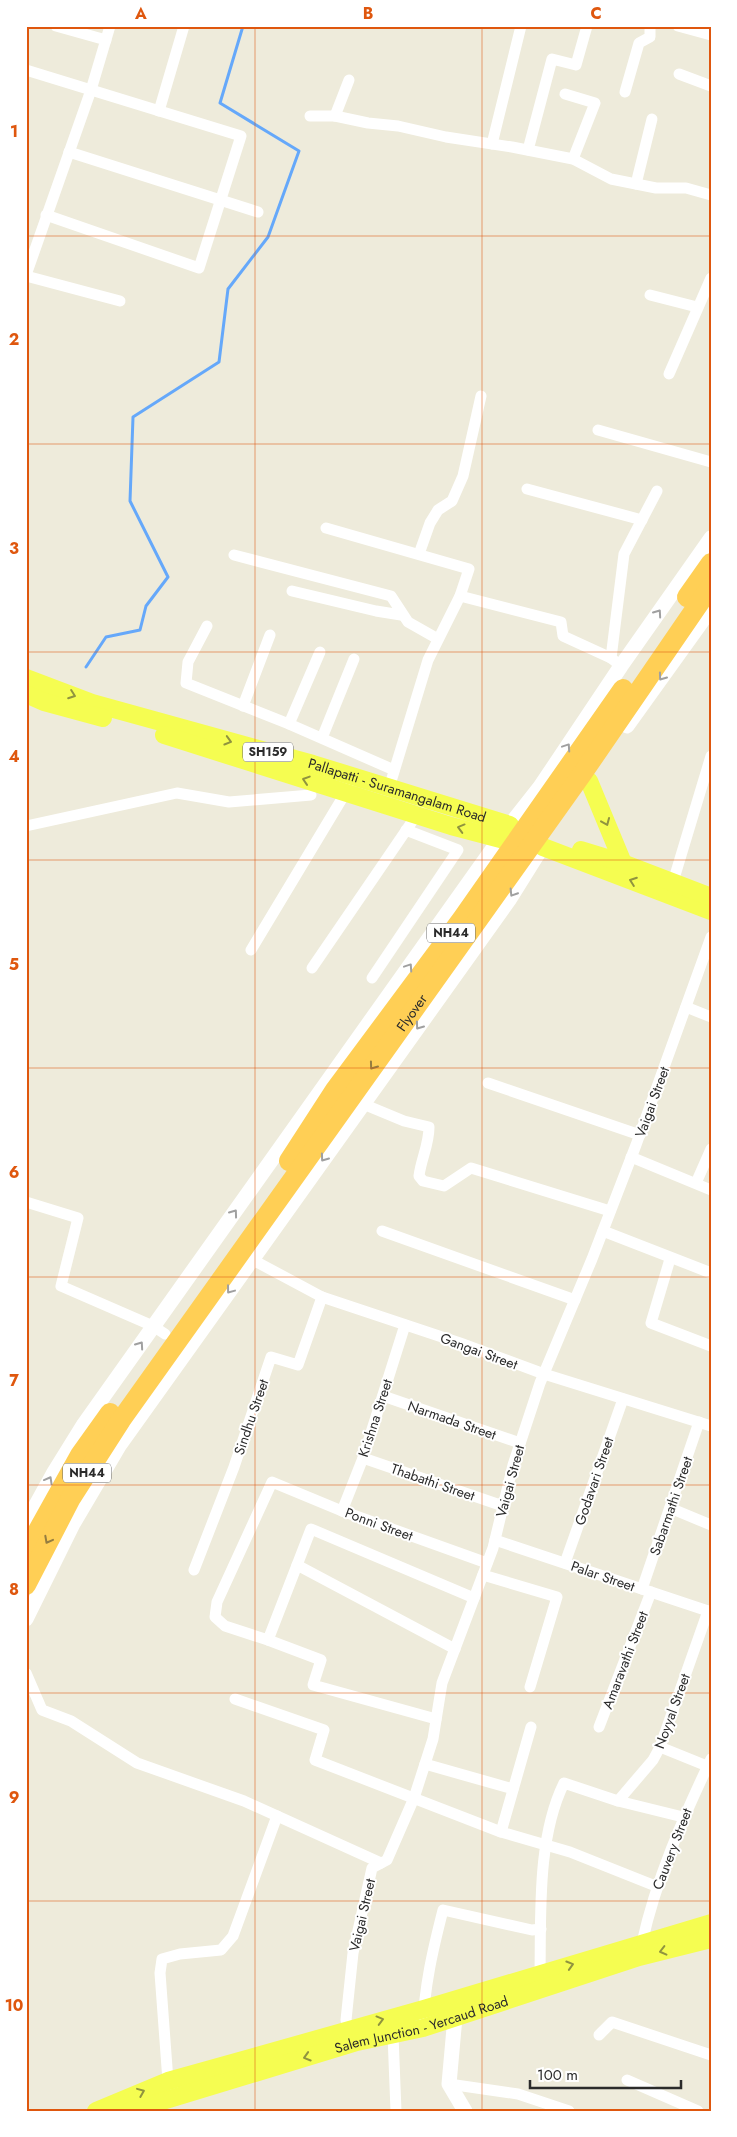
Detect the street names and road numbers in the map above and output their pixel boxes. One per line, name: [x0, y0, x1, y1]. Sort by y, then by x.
road number: SH159: [243, 742, 293, 762]
street label: Pallapatti - Suramangalam Road: [306, 753, 489, 827]
road number: NH44: [427, 924, 475, 942]
street label: Flyover: [391, 990, 432, 1035]
street label: Vaigai Street: [630, 1063, 674, 1140]
street label: Gangai Street: [438, 1328, 521, 1374]
street label: Sindhu Street: [229, 1376, 274, 1458]
street label: Krishna Street: [353, 1376, 397, 1460]
street label: Narmada Street: [405, 1396, 500, 1445]
street label: Godavari Street: [570, 1434, 619, 1528]
street label: Vaigai Street: [491, 1442, 529, 1519]
street label: Sabarmathi Street: [645, 1453, 698, 1558]
street label: Thabathi Street: [388, 1458, 478, 1506]
road number: NH44: [63, 1464, 111, 1482]
street label: Ponni Street: [342, 1502, 416, 1546]
street label: Palar Street: [568, 1556, 638, 1596]
street label: Amaravathi Street: [597, 1608, 653, 1712]
street label: Noyyal Street: [649, 1670, 695, 1751]
street label: Cauvery Street: [647, 1805, 697, 1893]
street label: Vaigai Street: [344, 1876, 380, 1953]
street label: Salem Junction - Yercaud Road: [332, 1991, 511, 2058]

